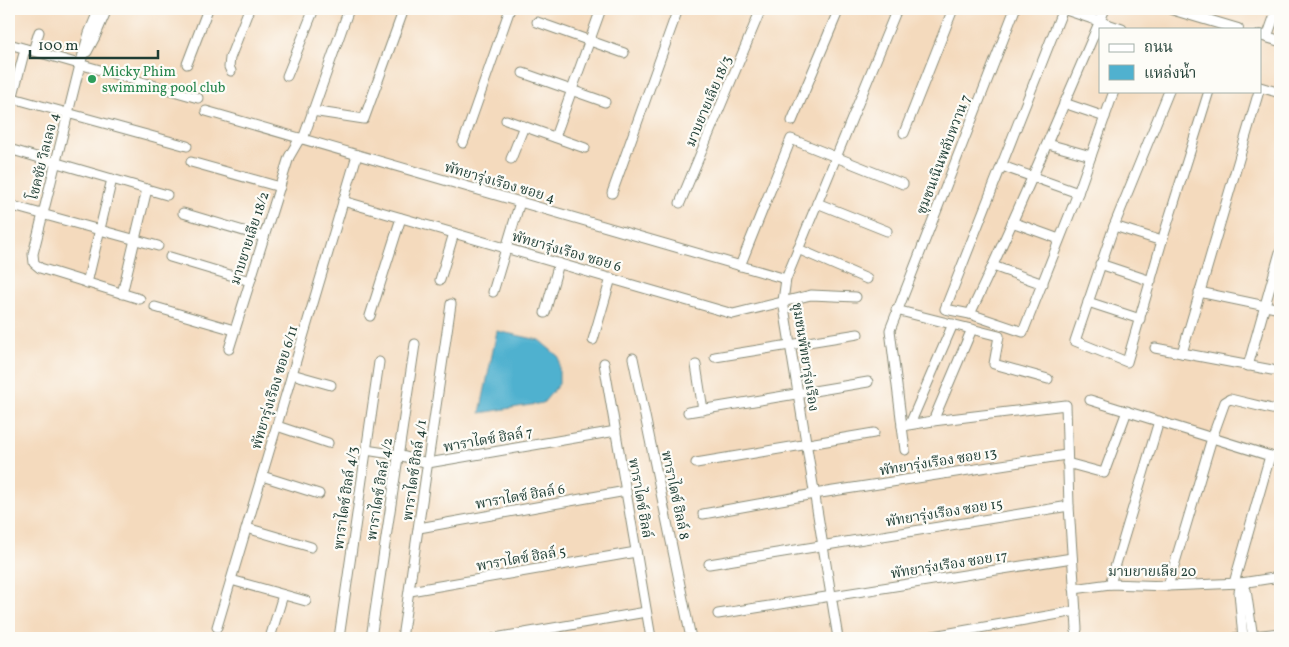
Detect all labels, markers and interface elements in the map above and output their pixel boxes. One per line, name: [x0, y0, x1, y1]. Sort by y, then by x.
scale bar: [30, 28, 158, 60]
legend: [1099, 28, 1262, 92]
text: 100 m: [38, 36, 78, 57]
text: ถนน: [1144, 38, 1173, 59]
street label: มาบยายเลีย 18/3: [682, 53, 737, 150]
text: แหล่งน้ำ: [1144, 62, 1196, 85]
place label: Micky Phim swimming pool club: [102, 63, 226, 98]
marker: Micky Phim swimming pool club: [86, 73, 98, 85]
street label: ชุมชนเนินพลับหวาน 7: [913, 92, 976, 217]
street label: โชคชัย วิลเลจ 4: [22, 110, 65, 203]
street label: พัทยารุ่งเรือง ซอย 4: [442, 159, 557, 208]
street label: มาบยายเลีย 18/2: [226, 189, 274, 288]
street label: พัทยารุ่งเรือง ซอย 6: [510, 228, 624, 277]
street label: ชุมชนพัทยารุ่งเรือง: [787, 301, 822, 413]
street label: พัทยารุ่งเรือง ซอย 6/11: [248, 323, 303, 452]
street label: พาราไดซ์ ฮิลล์ 4/1: [397, 418, 432, 522]
street label: พาราไดซ์ ฮิลล์ 7: [442, 421, 535, 458]
street label: พาราไดซ์ ฮิลล์ 4/2: [361, 436, 398, 542]
street label: พัทยารุ่งเรือง ซอย 13: [878, 444, 998, 481]
street label: พาราไดซ์ ฮิลล์ 4/3: [328, 445, 363, 551]
street label: พาราไดซ์ ฮิลล์ 8: [656, 449, 695, 542]
street label: พาราไดซ์ ฮิลล์: [623, 456, 658, 540]
street label: พาราไดซ์ ฮิลล์ 6: [474, 478, 567, 515]
street label: พัทยารุ่งเรือง ซอย 15: [884, 495, 1004, 532]
street label: พาราไดซ์ ฮิลล์ 5: [475, 540, 567, 577]
street label: พัทยารุ่งเรือง ซอย 17: [889, 547, 1009, 584]
street label: มาบยายเลีย 20: [1108, 563, 1196, 582]

